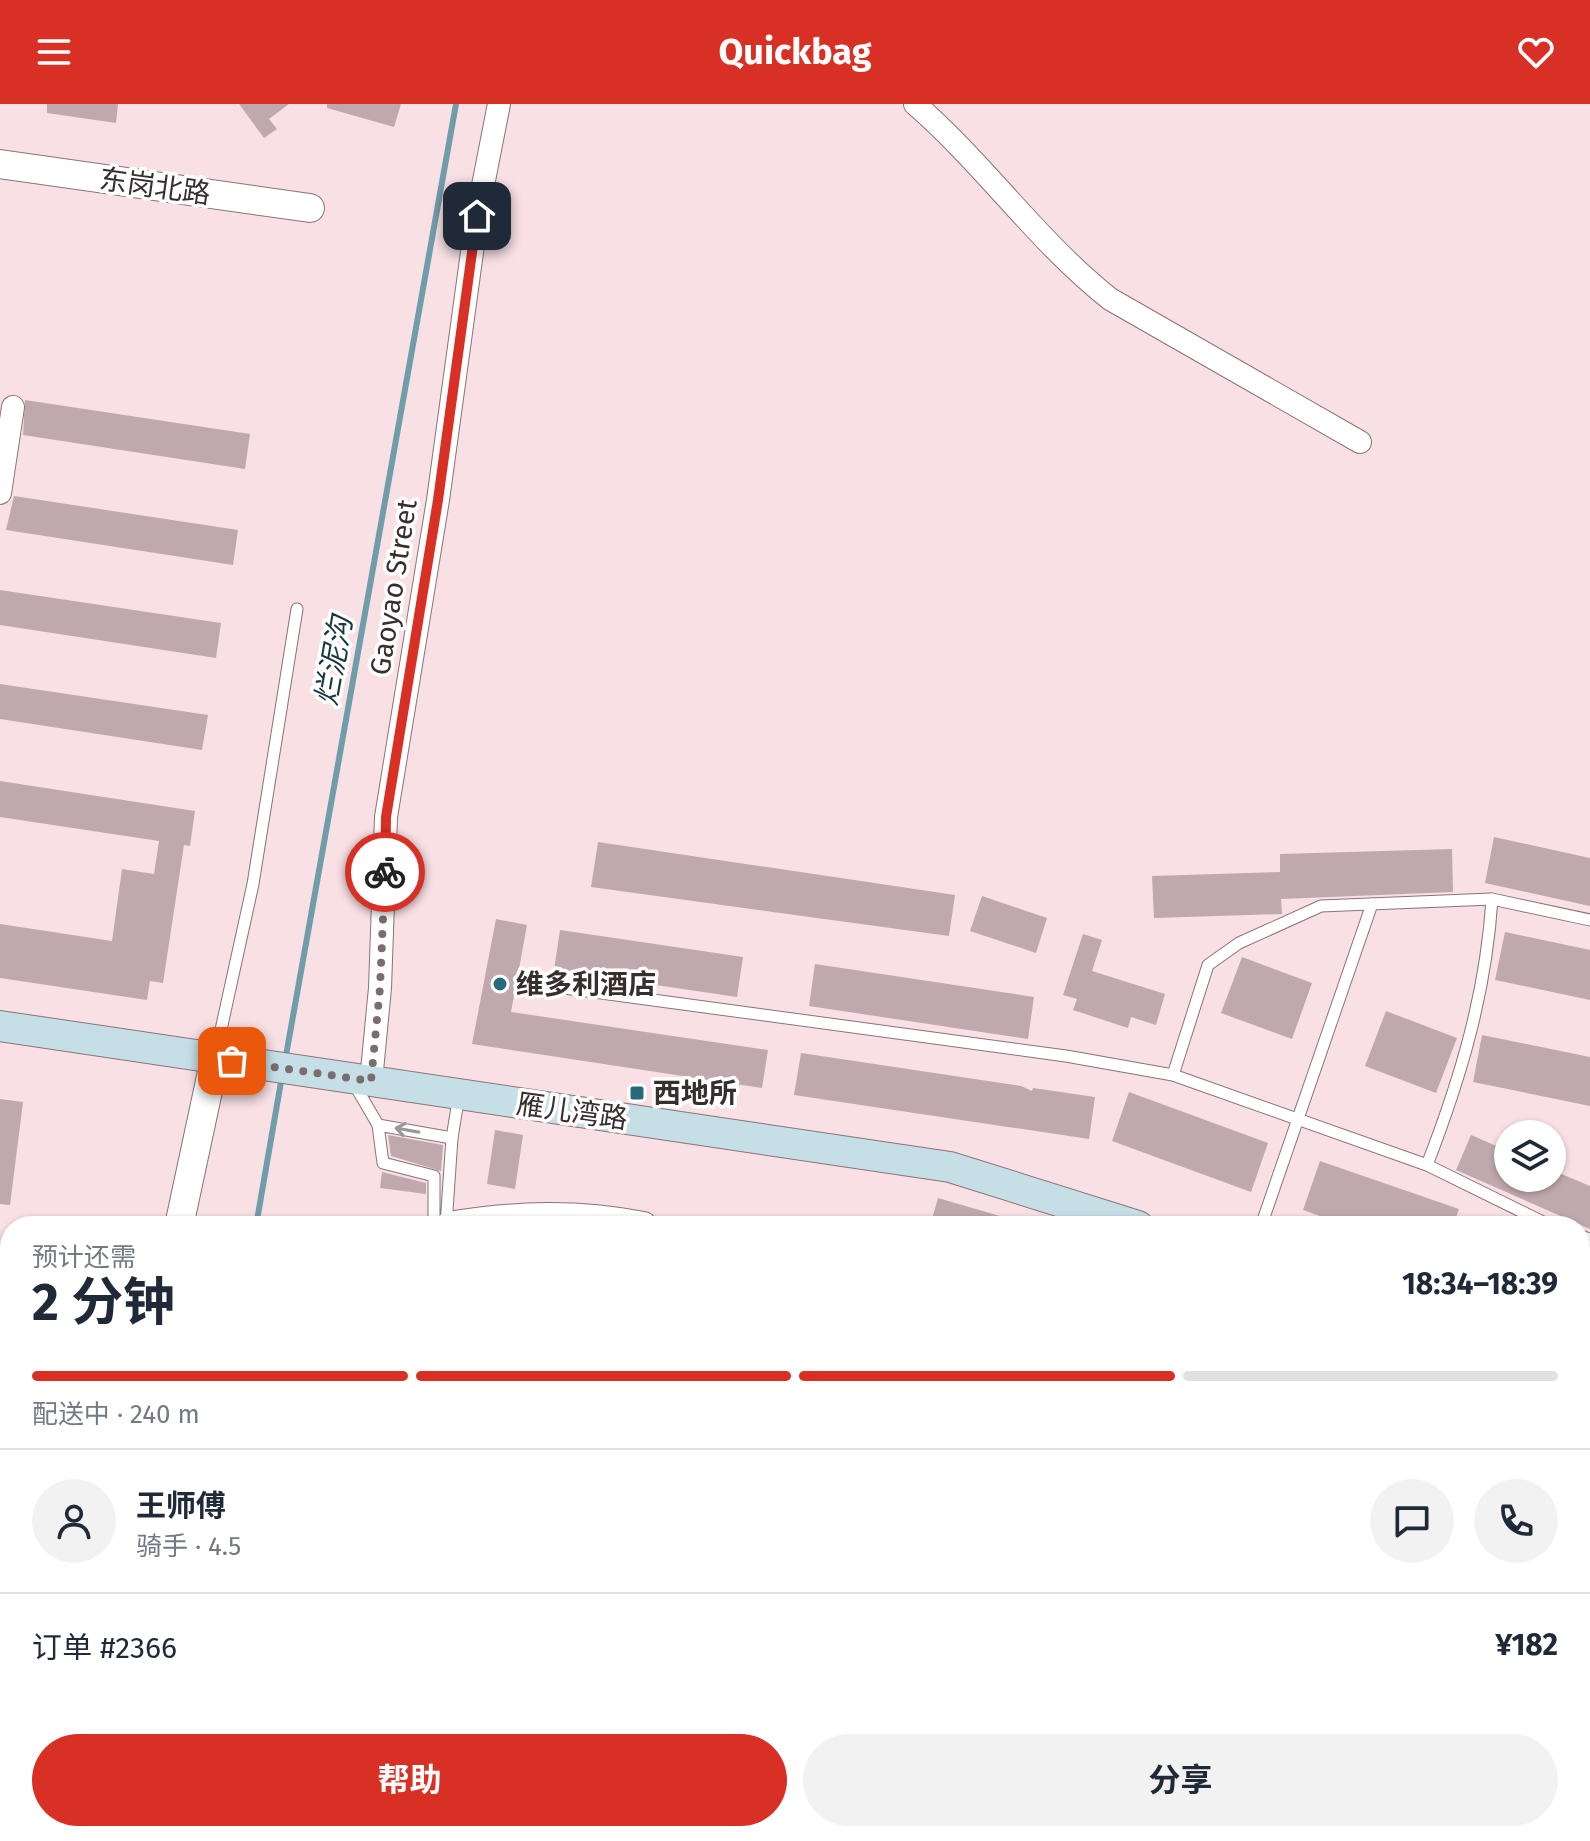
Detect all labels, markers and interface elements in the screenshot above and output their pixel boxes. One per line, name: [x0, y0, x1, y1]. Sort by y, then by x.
icon: menu: [32, 30, 76, 74]
text: Quickbag: [718, 30, 872, 74]
icon: heart: [1514, 30, 1558, 74]
street label: 东岗北路: [97, 162, 213, 211]
pin: [443, 182, 511, 250]
icon: home: [455, 194, 499, 238]
street label: Gaoyao Street: [363, 496, 424, 677]
water label: 烂泥沟: [308, 611, 360, 708]
courier: [345, 832, 425, 912]
icon: bike: [363, 850, 407, 894]
place label: 维多利酒店: [516, 968, 656, 1001]
marker: 维多利酒店: [491, 975, 509, 993]
pin: [198, 1027, 266, 1095]
icon: bag: [210, 1039, 254, 1083]
place label: 西地所: [653, 1077, 737, 1110]
marker: 西地所: [628, 1084, 646, 1102]
street label: 雁儿湾路: [514, 1087, 630, 1136]
map controls: [1494, 1120, 1566, 1192]
button: layers: [1494, 1120, 1566, 1192]
one-way arrow: [395, 1122, 420, 1137]
text: 预计还需: [32, 1242, 136, 1273]
text: 18:34–18:39: [1402, 1266, 1558, 1302]
text: 2 分钟: [32, 1271, 175, 1334]
text: 配送中 · 240 m: [32, 1399, 200, 1430]
button: person: [32, 1479, 116, 1563]
button: chat: [1370, 1479, 1454, 1563]
button: phone: [1474, 1479, 1558, 1563]
text: 王师傅: [136, 1488, 226, 1524]
text: 骑手 · 4.5: [136, 1531, 241, 1562]
text: ¥182: [1495, 1627, 1558, 1663]
text: 订单 #2366: [32, 1630, 177, 1666]
button: 帮助: [32, 1734, 787, 1826]
button: 分享: [803, 1734, 1558, 1826]

